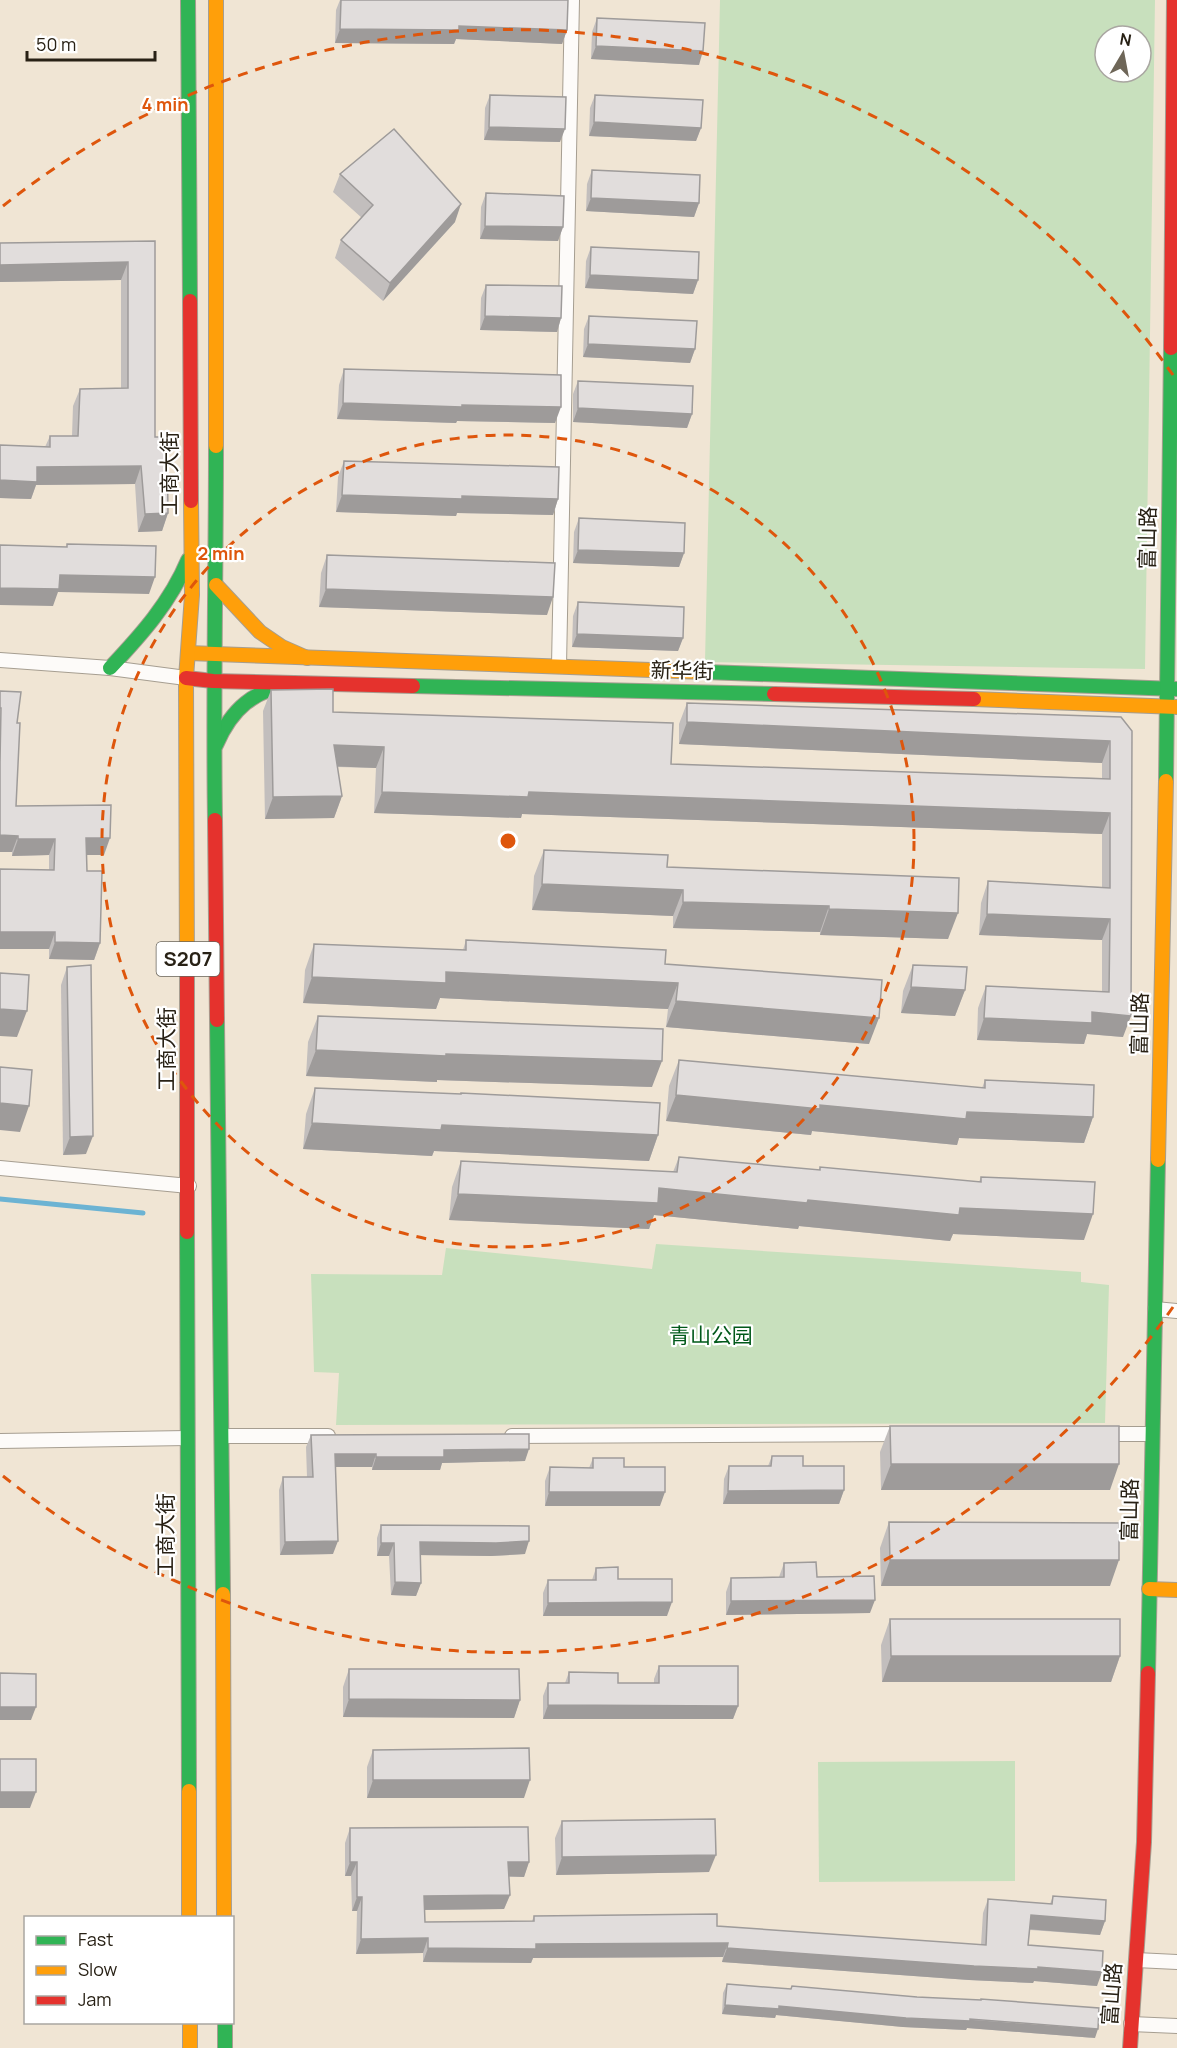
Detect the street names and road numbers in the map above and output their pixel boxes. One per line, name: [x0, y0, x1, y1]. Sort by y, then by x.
street label: 工商大街: [155, 431, 183, 515]
street label: 富山路: [1132, 506, 1162, 570]
street label: 新华街: [650, 655, 714, 685]
road number: S207: [156, 942, 219, 976]
street label: 富山路: [1124, 992, 1154, 1056]
street label: 工商大街: [152, 1007, 180, 1091]
street label: 富山路: [1114, 1478, 1144, 1542]
street label: 工商大街: [151, 1493, 179, 1577]
street label: 富山路: [1095, 1962, 1127, 2026]

